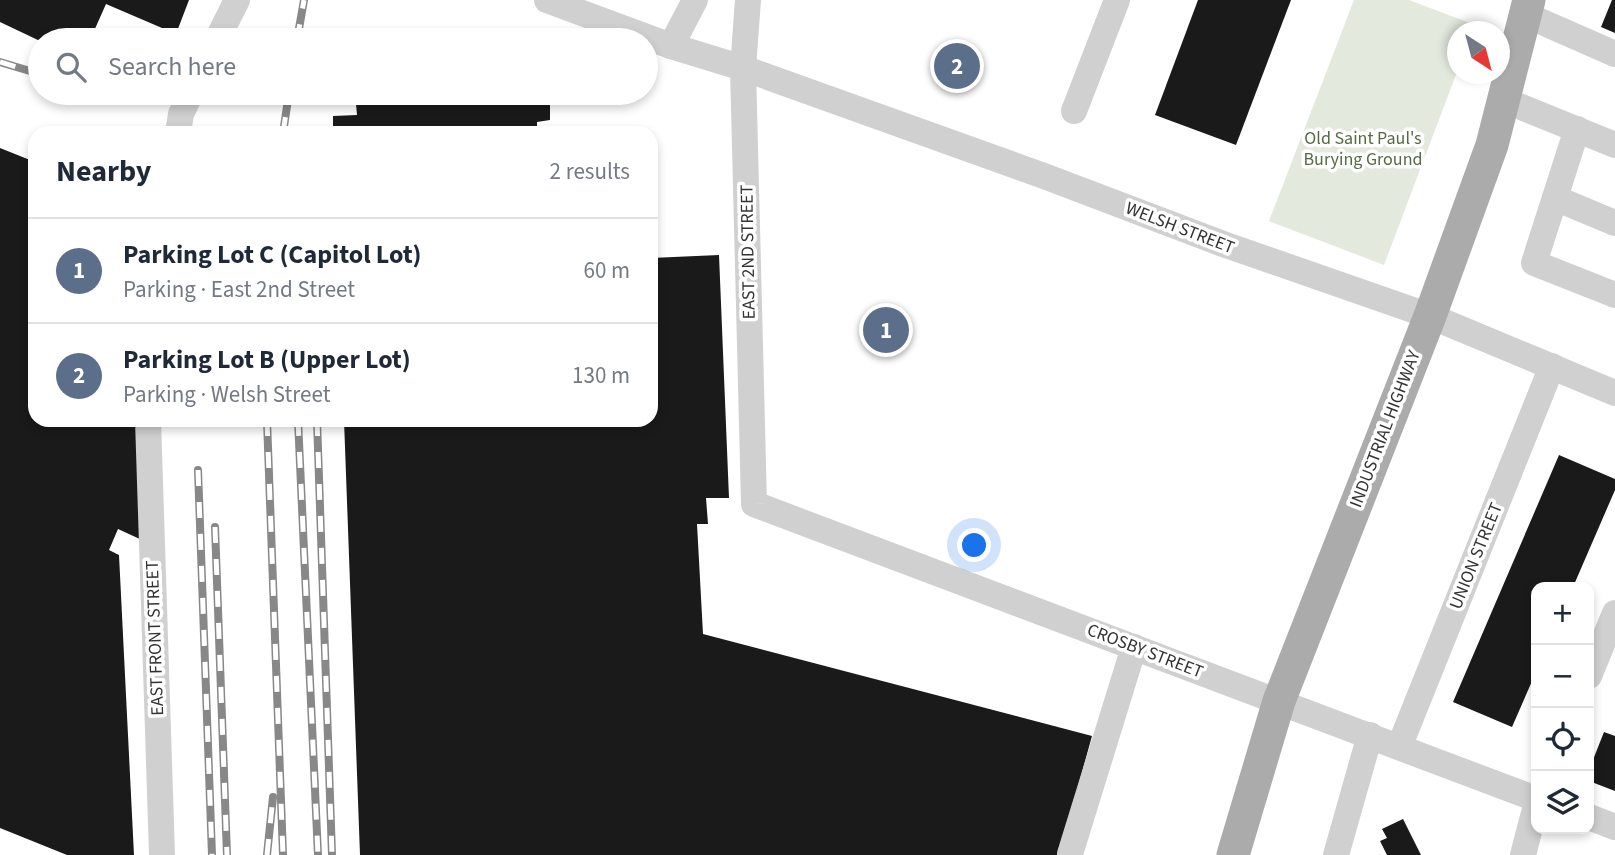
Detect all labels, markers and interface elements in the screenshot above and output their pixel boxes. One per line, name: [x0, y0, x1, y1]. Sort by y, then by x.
north arrow: [1447, 21, 1510, 84]
search box: [28, 28, 658, 105]
pin: 2: [934, 40, 980, 92]
icon: search: [52, 48, 90, 86]
text: Search here: [108, 48, 236, 85]
park label: Old Saint Paul's Burying Ground: [1304, 126, 1422, 172]
text: Nearby: [56, 150, 151, 193]
text: 2 results: [550, 155, 630, 188]
street label: EAST 2ND STREET: [734, 184, 762, 320]
street label: WELSH STREET: [1122, 196, 1238, 260]
text: Parking Lot C (Capitol Lot): [123, 236, 422, 273]
text: 1: [73, 254, 85, 287]
text: 60 m: [583, 254, 630, 287]
text: Parking · East 2nd Street: [123, 273, 355, 306]
pin: 1: [863, 304, 909, 356]
text: Parking Lot B (Upper Lot): [123, 341, 411, 378]
street label: INDUSTRIAL HIGHWAY: [1344, 346, 1427, 511]
text: 2: [73, 359, 85, 392]
text: 130 m: [572, 359, 630, 392]
text: Parking · Welsh Street: [123, 378, 330, 411]
street label: UNION STREET: [1443, 499, 1509, 613]
your location: [957, 528, 991, 562]
street label: EAST FRONT STREET: [140, 560, 170, 716]
map controls: [1531, 582, 1594, 834]
button: +: [1531, 582, 1594, 645]
street label: CROSBY STREET: [1083, 617, 1207, 685]
button: −: [1531, 645, 1594, 708]
button: locate: [1531, 708, 1594, 771]
button: layers: [1531, 771, 1594, 834]

